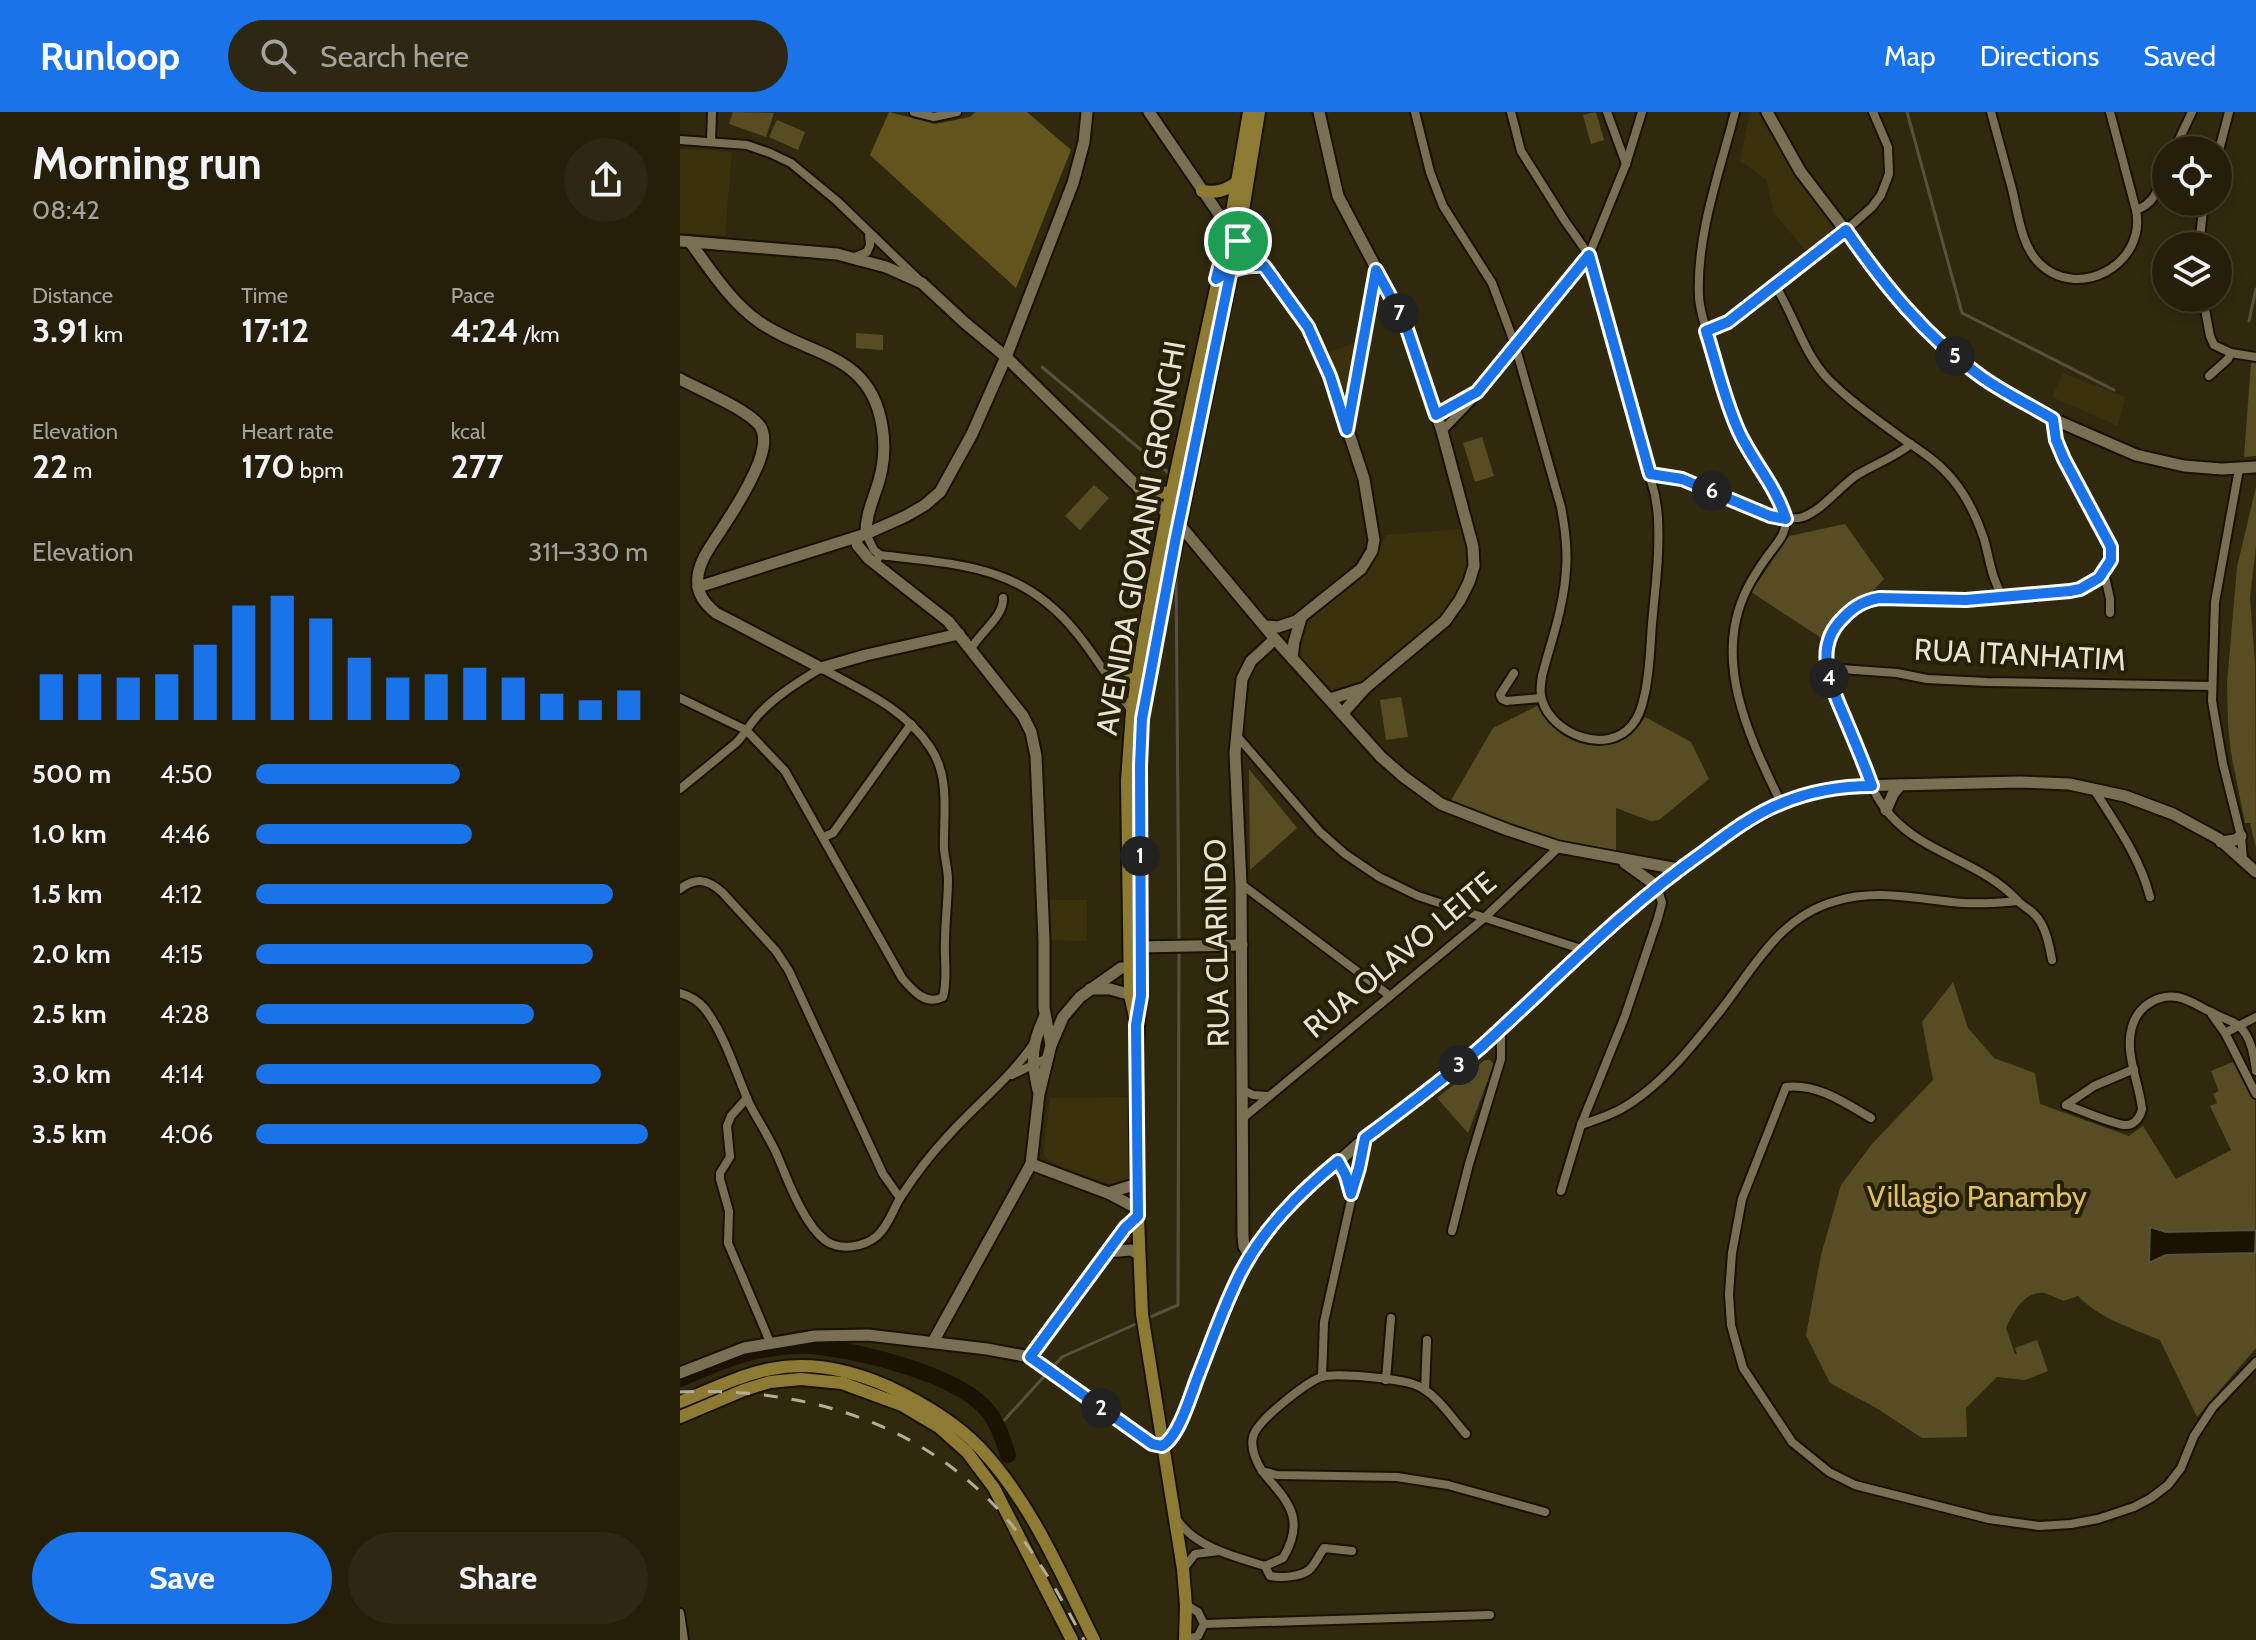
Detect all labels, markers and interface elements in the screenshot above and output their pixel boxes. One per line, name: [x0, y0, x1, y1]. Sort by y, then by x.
search box: [228, 20, 788, 92]
text: Runloop: [40, 33, 180, 80]
icon: search: [256, 34, 300, 78]
text: Search here: [320, 38, 469, 75]
text: Map: [1884, 39, 1936, 73]
text: Directions: [1980, 39, 2099, 73]
text: Saved: [2143, 39, 2216, 73]
map controls: [2152, 136, 2232, 312]
button: locate: [2152, 136, 2232, 216]
text: Morning run: [32, 137, 262, 190]
button: share: [564, 138, 648, 222]
text: 08:42: [32, 194, 100, 226]
pin: [1204, 207, 1272, 275]
icon: arrive: [1216, 219, 1260, 263]
button: layers: [2152, 232, 2232, 312]
text: Distance: [32, 282, 113, 309]
text: Time: [241, 282, 288, 309]
text: Pace: [451, 282, 495, 309]
pin: 7: [1379, 293, 1419, 333]
text: 7: [1393, 299, 1405, 326]
text: 3.91: [32, 309, 89, 351]
text: 17:12: [241, 309, 309, 351]
text: 4:24: [451, 309, 518, 351]
text: km: [89, 321, 123, 348]
text: /km: [518, 321, 560, 348]
pin: 5: [1935, 336, 1975, 376]
street label: AVENIDA GIOVANNI GRONCHI: [1088, 338, 1193, 738]
text: 5: [1949, 342, 1961, 369]
text: Elevation: [32, 418, 118, 445]
text: Heart rate: [241, 418, 333, 445]
text: kcal: [451, 418, 486, 445]
text: 22: [32, 445, 68, 487]
text: 170: [241, 445, 295, 487]
text: 277: [451, 445, 503, 487]
text: m: [68, 457, 92, 484]
text: bpm: [295, 457, 344, 484]
pin: 6: [1692, 471, 1732, 511]
text: 6: [1706, 477, 1718, 504]
text: Elevation: [32, 536, 134, 568]
text: 311–330 m: [528, 536, 648, 568]
street label: RUA ITANHATIM: [1913, 630, 2127, 679]
pin: 4: [1809, 658, 1849, 698]
text: 4: [1822, 664, 1836, 691]
text: 500 m: [32, 758, 111, 790]
text: 4:50: [160, 758, 213, 790]
text: 1.0 km: [32, 818, 107, 850]
text: 4:46: [160, 818, 210, 850]
pin: 1: [1120, 836, 1160, 876]
street label: RUA CLARINDO: [1196, 839, 1237, 1047]
text: 1: [1136, 842, 1144, 869]
street label: RUA OLAVO LEITE: [1296, 864, 1503, 1046]
text: 1.5 km: [32, 878, 102, 910]
text: 4:12: [160, 878, 203, 910]
text: 2.0 km: [32, 938, 111, 970]
text: 4:15: [160, 938, 203, 970]
text: 2.5 km: [32, 998, 107, 1030]
text: 4:28: [160, 998, 210, 1030]
pin: 3: [1439, 1045, 1479, 1085]
text: 3: [1453, 1051, 1465, 1078]
text: 3.0 km: [32, 1058, 111, 1090]
text: 4:14: [160, 1058, 204, 1090]
text: 3.5 km: [32, 1118, 107, 1150]
text: 4:06: [160, 1118, 213, 1150]
park label: Villagio Panamby: [1867, 1178, 2087, 1215]
pin: 2: [1081, 1388, 1121, 1428]
text: 2: [1095, 1394, 1107, 1421]
button: Save: [32, 1532, 332, 1624]
button: Share: [348, 1532, 648, 1624]

